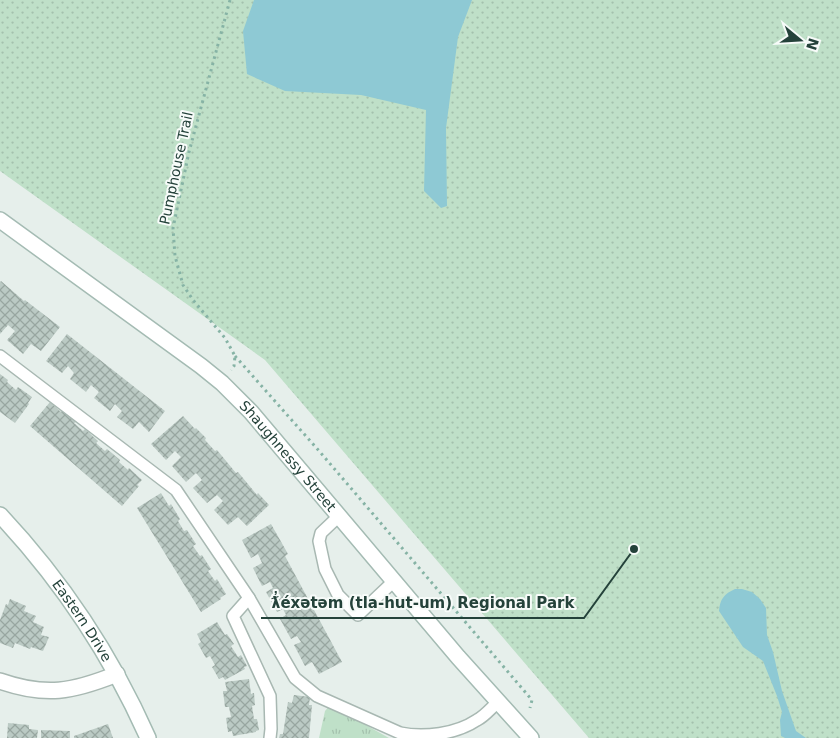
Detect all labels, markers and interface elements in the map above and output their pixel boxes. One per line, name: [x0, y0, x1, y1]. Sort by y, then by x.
north arrow: [775, 15, 825, 65]
text: N: [803, 36, 822, 52]
street label: Pumphouse Trail: [156, 110, 196, 226]
street label: Shaughnessy Street: [236, 397, 340, 515]
street label: Eastern Drive: [49, 576, 115, 664]
callout: ƛ̓éxətəm (tla-hut-um) Regional Park: [261, 588, 584, 618]
text: ƛ̓éxətəm (tla-hut-um) Regional Park: [271, 591, 575, 612]

